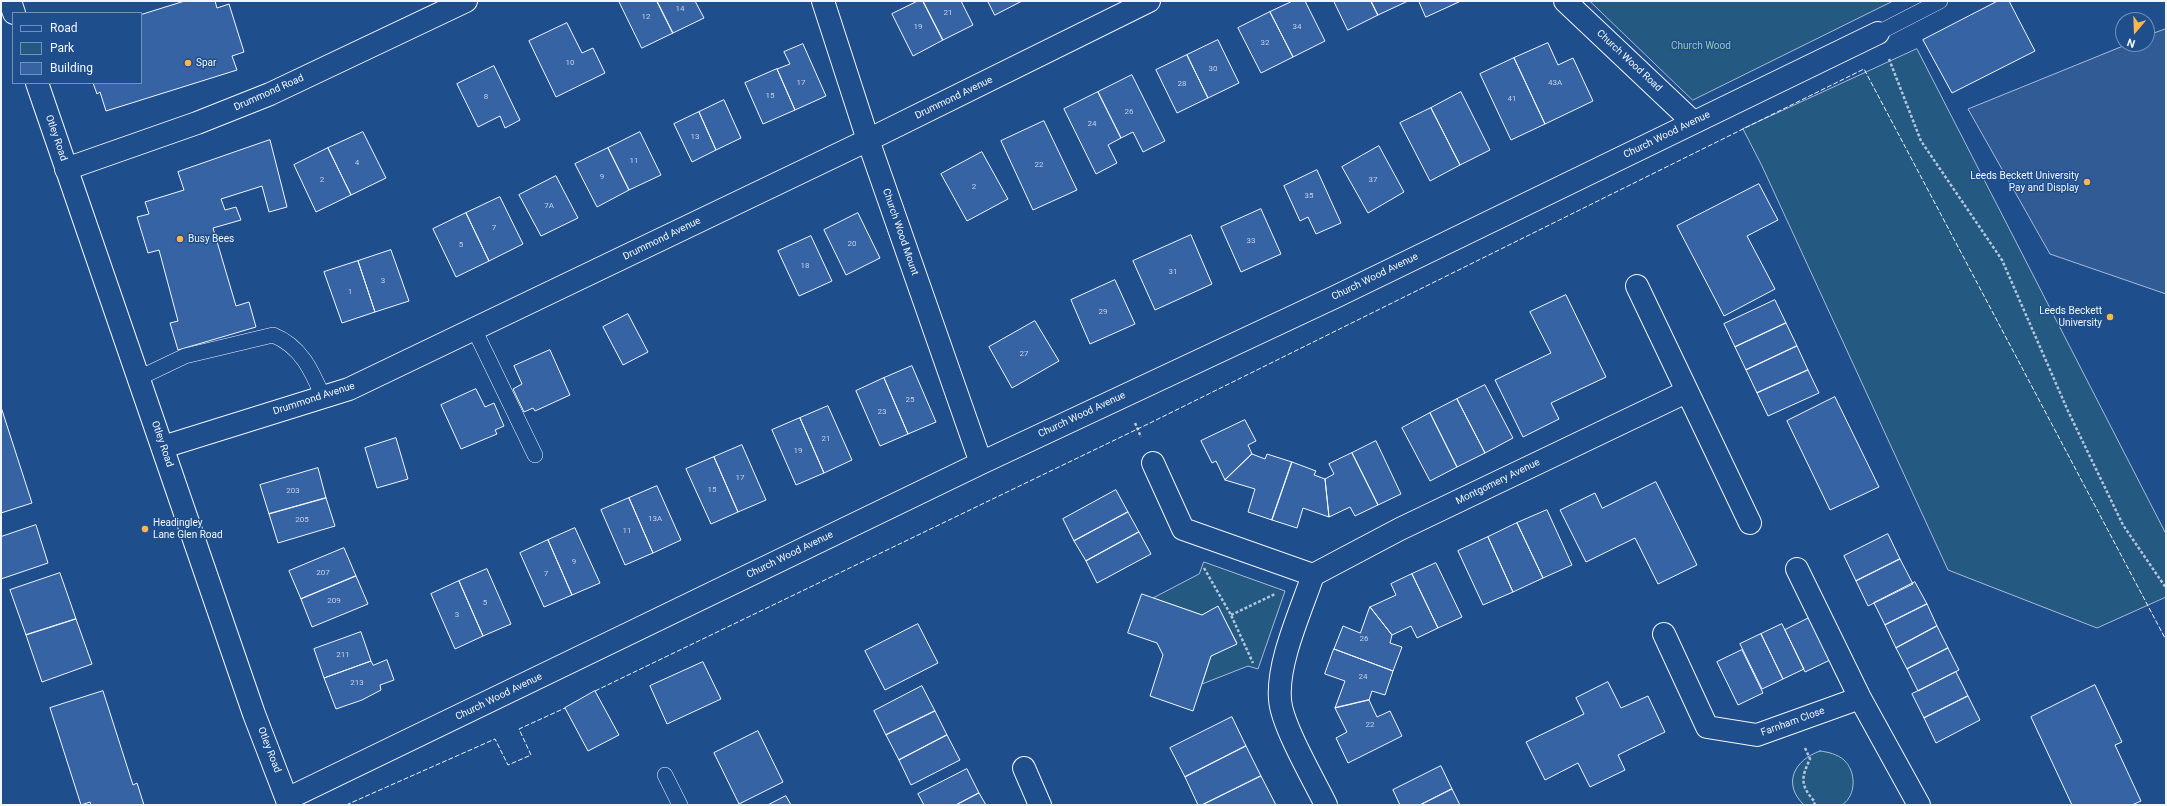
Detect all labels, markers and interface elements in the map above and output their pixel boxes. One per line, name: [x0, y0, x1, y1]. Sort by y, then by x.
house number: 14: [676, 4, 684, 14]
house number: 21: [944, 8, 952, 18]
legend: [12, 12, 142, 84]
house number: 12: [642, 12, 650, 22]
north arrow: [2115, 12, 2155, 52]
text: Road: [50, 21, 78, 35]
house number: 19: [914, 22, 922, 32]
house number: 34: [1293, 22, 1301, 32]
street label: Church Wood Road: [1594, 28, 1664, 94]
text: N: [2125, 35, 2137, 50]
house number: 32: [1261, 38, 1269, 48]
park label: Church Wood: [1671, 40, 1731, 52]
text: Park: [50, 41, 74, 55]
place label: Spar: [196, 57, 216, 69]
marker: Spar: [183, 58, 193, 68]
house number: 10: [566, 58, 574, 68]
text: Building: [50, 61, 93, 75]
house number: 30: [1209, 64, 1217, 74]
street label: Drummond Road: [232, 72, 306, 114]
street label: Drummond Avenue: [913, 74, 995, 122]
house number: 17: [797, 78, 805, 88]
house number: 43A: [1548, 78, 1562, 88]
house number: 28: [1178, 79, 1186, 89]
house number: 15: [766, 91, 774, 101]
house number: 8: [484, 92, 488, 102]
house number: 41: [1508, 94, 1516, 104]
house number: 26: [1125, 107, 1133, 117]
street label: Church Wood Avenue: [1622, 109, 1712, 161]
street label: Otley Road: [43, 113, 69, 163]
house number: 24: [1088, 119, 1096, 129]
house number: 13: [691, 132, 699, 142]
house number: 11: [630, 156, 638, 166]
house number: 4: [355, 158, 359, 168]
house number: 22: [1035, 160, 1043, 170]
place label: Leeds Beckett University Pay and Display: [1970, 170, 2079, 194]
house number: 9: [600, 172, 604, 182]
house number: 2: [320, 175, 324, 185]
house number: 37: [1369, 175, 1377, 185]
marker: Leeds Beckett University Pay and Display: [2082, 177, 2092, 187]
house number: 2: [972, 182, 976, 192]
street label: Church Wood Mount: [880, 187, 920, 277]
house number: 35: [1305, 191, 1313, 201]
house number: 7A: [544, 201, 554, 211]
street label: Drummond Avenue: [621, 215, 703, 263]
house number: 7: [492, 223, 496, 233]
place label: Busy Bees: [188, 233, 234, 245]
marker: Busy Bees: [175, 234, 185, 244]
house number: 33: [1247, 236, 1255, 246]
house number: 20: [848, 239, 856, 249]
house number: 5: [459, 240, 463, 250]
street label: Church Wood Avenue: [1330, 251, 1420, 303]
house number: 18: [801, 261, 809, 271]
house number: 31: [1169, 267, 1177, 277]
house number: 3: [381, 276, 385, 286]
house number: 1: [348, 287, 352, 297]
place label: Leeds Beckett University: [2039, 305, 2102, 328]
house number: 29: [1099, 307, 1107, 317]
marker: Leeds Beckett University: [2105, 312, 2115, 322]
house number: 27: [1020, 349, 1028, 359]
street label: Drummond Avenue: [272, 380, 356, 418]
street label: Church Wood Avenue: [1036, 389, 1128, 441]
house number: 25: [906, 395, 914, 405]
house number: 23: [878, 407, 886, 417]
street label: Otley Road: [149, 419, 175, 469]
house number: 21: [822, 434, 830, 444]
house number: 19: [794, 446, 802, 456]
street label: Montgomery Avenue: [1454, 456, 1542, 508]
house number: 17: [736, 473, 744, 483]
house number: 15: [708, 485, 716, 495]
house number: 203: [286, 486, 300, 496]
house number: 13A: [648, 514, 662, 524]
house number: 205: [295, 515, 309, 525]
place label: Headingley Lane Glen Road: [153, 517, 223, 540]
marker: Headingley Lane Glen Road: [140, 524, 150, 534]
house number: 11: [623, 526, 631, 536]
street label: Church Wood Avenue: [745, 529, 835, 581]
house number: 9: [572, 557, 576, 567]
house number: 207: [316, 568, 330, 578]
house number: 7: [544, 569, 548, 579]
house number: 209: [327, 596, 341, 606]
house number: 5: [483, 598, 487, 608]
house number: 3: [455, 610, 459, 620]
house number: 26: [1360, 634, 1368, 644]
house number: 211: [336, 650, 350, 660]
street label: Church Wood Avenue: [454, 671, 544, 723]
house number: 24: [1359, 672, 1367, 682]
house number: 213: [350, 678, 364, 688]
street label: Farnham Close: [1759, 705, 1827, 739]
house number: 22: [1366, 720, 1374, 730]
street label: Otley Road: [255, 725, 283, 775]

